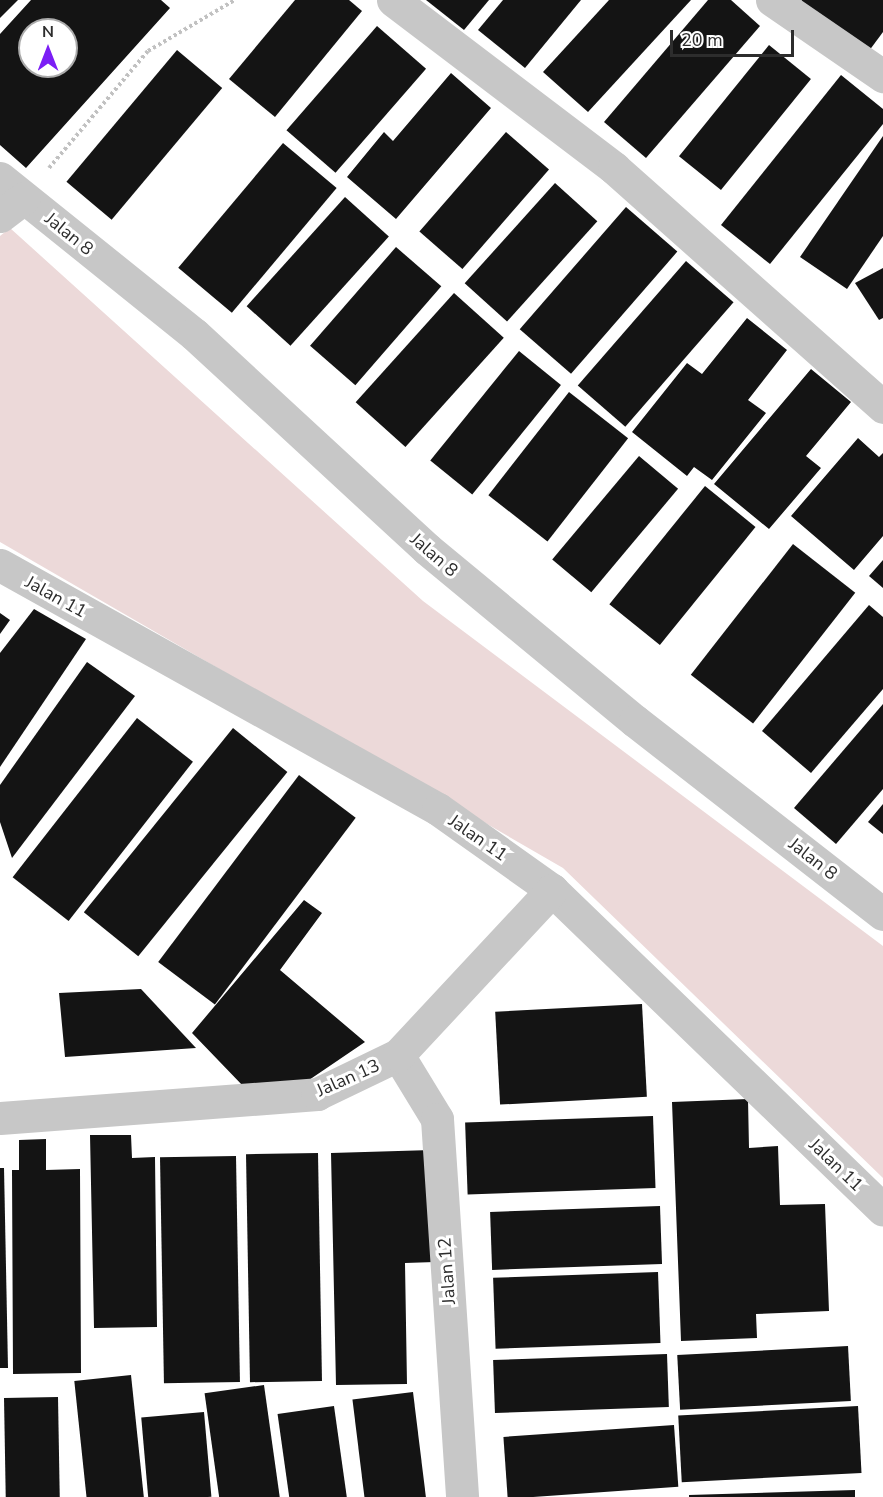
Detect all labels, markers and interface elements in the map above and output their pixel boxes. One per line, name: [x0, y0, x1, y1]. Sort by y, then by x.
north arrow: [18, 18, 78, 78]
scale bar: [673, 18, 798, 56]
text: N: [42, 21, 54, 43]
text: 20 m: [681, 28, 723, 52]
street label: Jalan 8: [40, 208, 98, 260]
street label: Jalan 8: [406, 529, 462, 581]
street label: Jalan 11: [22, 571, 90, 623]
street label: Jalan 11: [444, 810, 512, 866]
street label: Jalan 8: [784, 833, 842, 885]
street label: Jalan 13: [313, 1055, 383, 1101]
street label: Jalan 11: [805, 1134, 867, 1196]
street label: Jalan 12: [434, 1237, 460, 1305]

